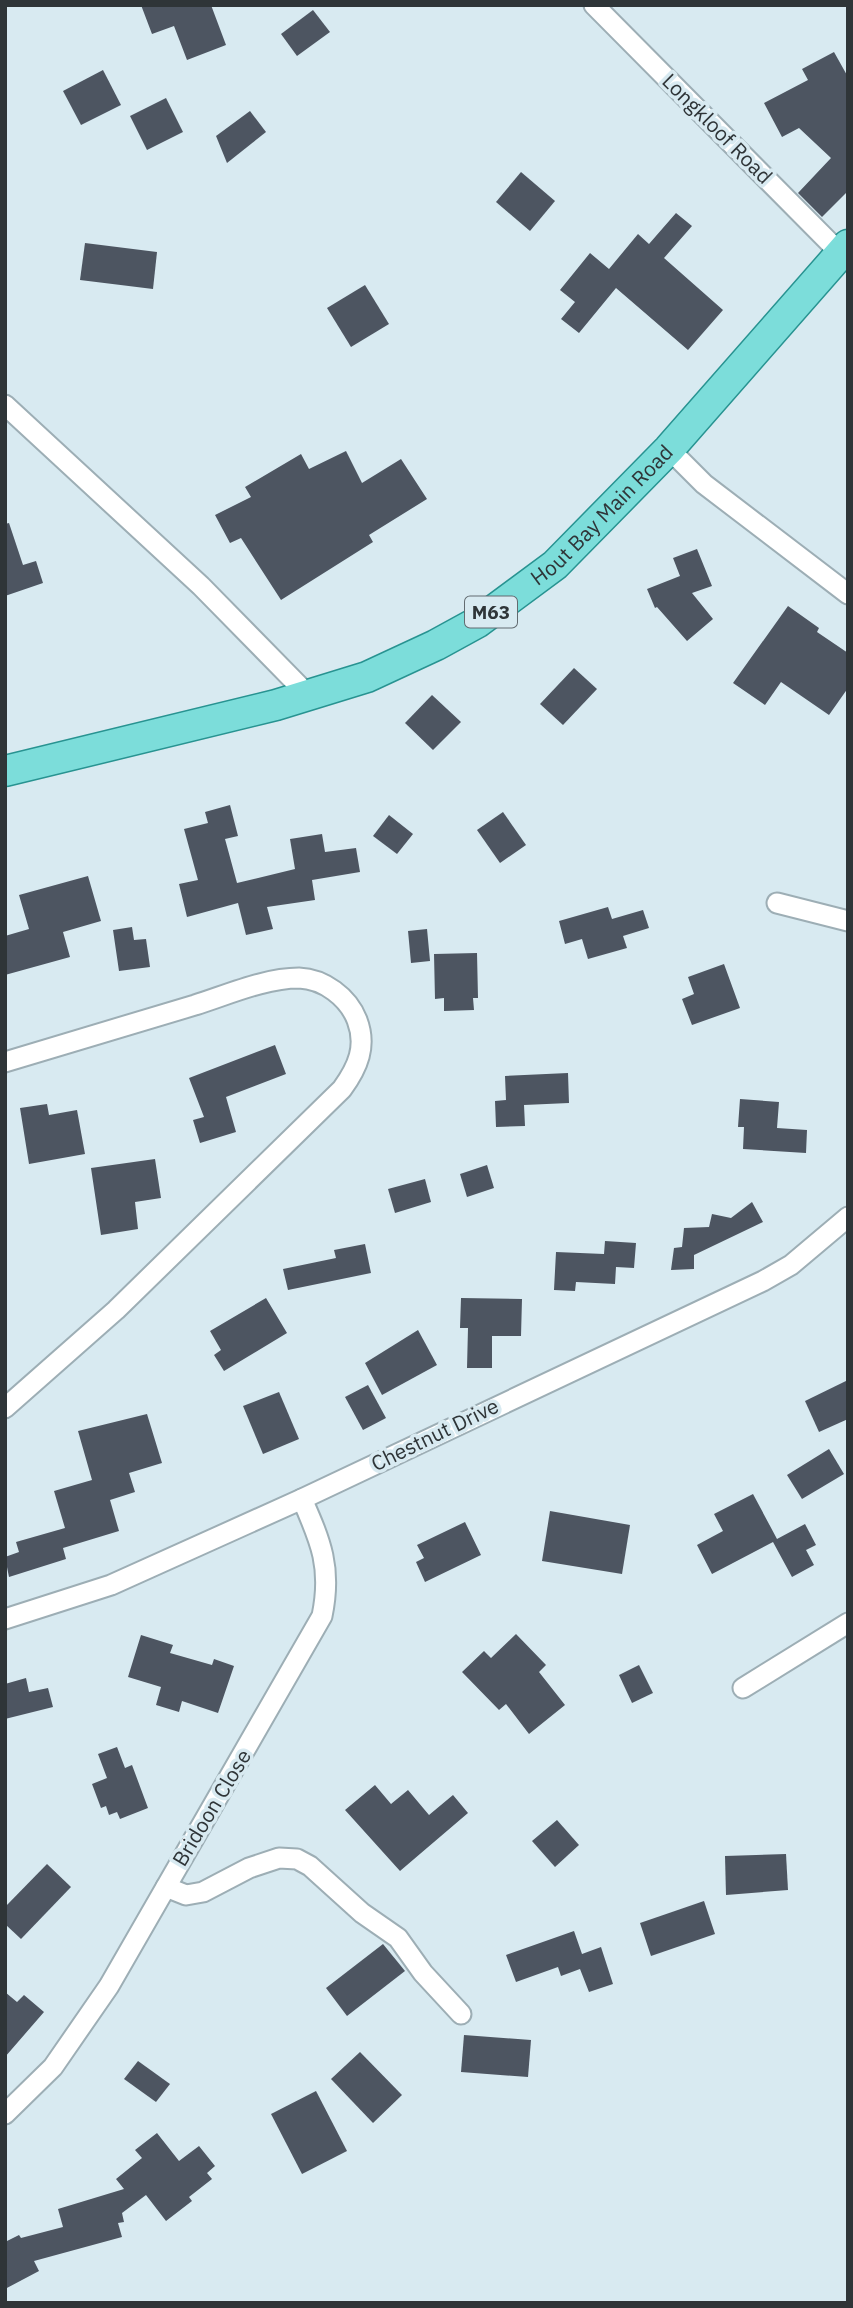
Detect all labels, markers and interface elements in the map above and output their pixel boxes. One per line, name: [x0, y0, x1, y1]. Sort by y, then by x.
street label: Longkloof Road: [656, 67, 779, 190]
street label: Hout Bay Main Road: [525, 438, 679, 591]
road number: M63: [465, 596, 517, 628]
street label: Chestnut Drive: [366, 1391, 503, 1477]
street label: Bridoon Close: [165, 1744, 257, 1871]

